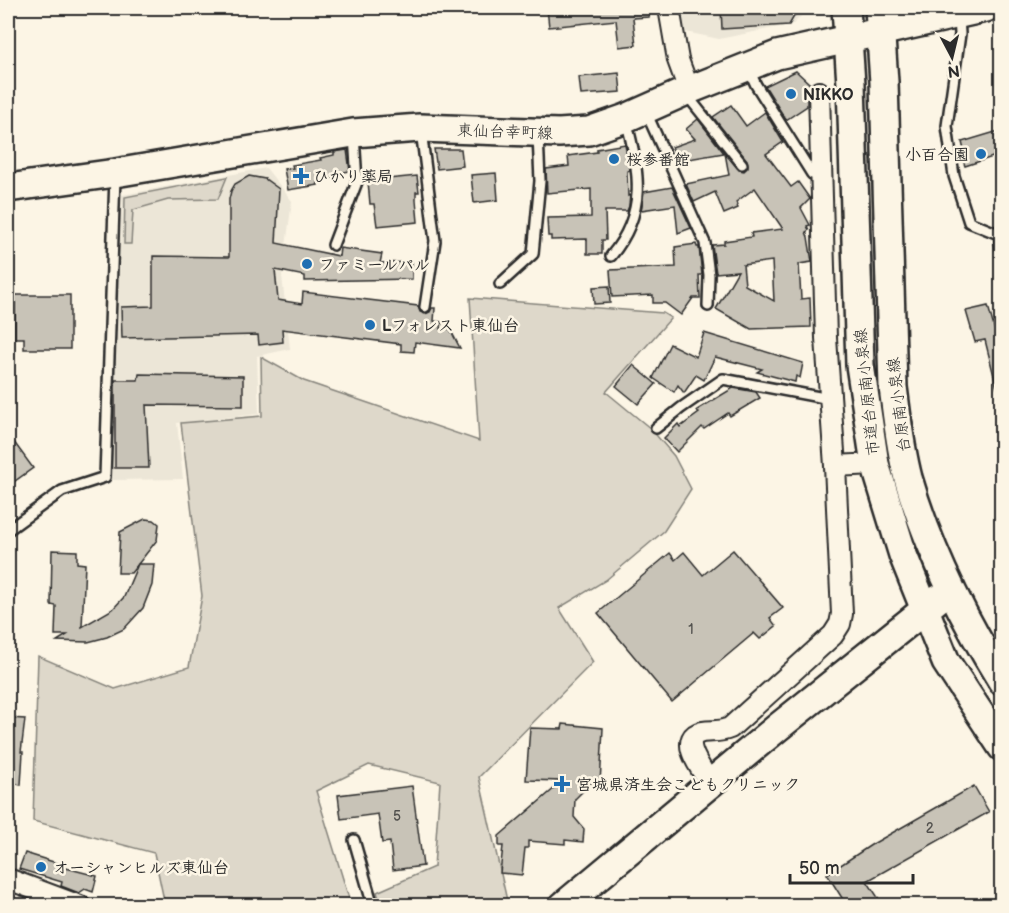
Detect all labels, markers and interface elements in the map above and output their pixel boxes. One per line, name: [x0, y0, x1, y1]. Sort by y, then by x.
north arrow: [922, 27, 982, 87]
text: N: [947, 60, 961, 81]
place label: NIKKO: [803, 86, 854, 105]
marker: NIKKO: [784, 87, 798, 101]
street label: 東仙台幸町線: [457, 121, 553, 144]
place label: 小百合園: [905, 146, 969, 165]
marker: 小百合園: [974, 147, 988, 161]
place label: 桜参番館: [626, 151, 690, 170]
marker: 桜参番館: [607, 152, 621, 166]
place label: ひかり薬局: [313, 168, 393, 187]
marker: ひかり薬局: [294, 169, 308, 183]
place label: ファミールパル: [319, 256, 430, 275]
marker: ファミールパル: [300, 257, 314, 271]
place label: Lフォレスト東仙台: [382, 317, 519, 336]
marker: Lフォレスト東仙台: [363, 318, 377, 332]
street label: 市道台原南小泉線: [851, 327, 884, 456]
street label: 台原南小泉線: [884, 356, 915, 454]
house number: 1: [688, 621, 694, 638]
marker: 宮城県済生会こどもクリニック: [553, 775, 571, 793]
place label: 宮城県済生会こどもクリニック: [576, 776, 800, 795]
house number: 5: [393, 808, 401, 825]
house number: 2: [926, 820, 935, 837]
scale bar: [790, 847, 913, 885]
text: 50 m: [799, 858, 840, 879]
place label: オーシャンヒルズ東仙台: [53, 859, 229, 878]
marker: オーシャンヒルズ東仙台: [34, 860, 48, 874]

